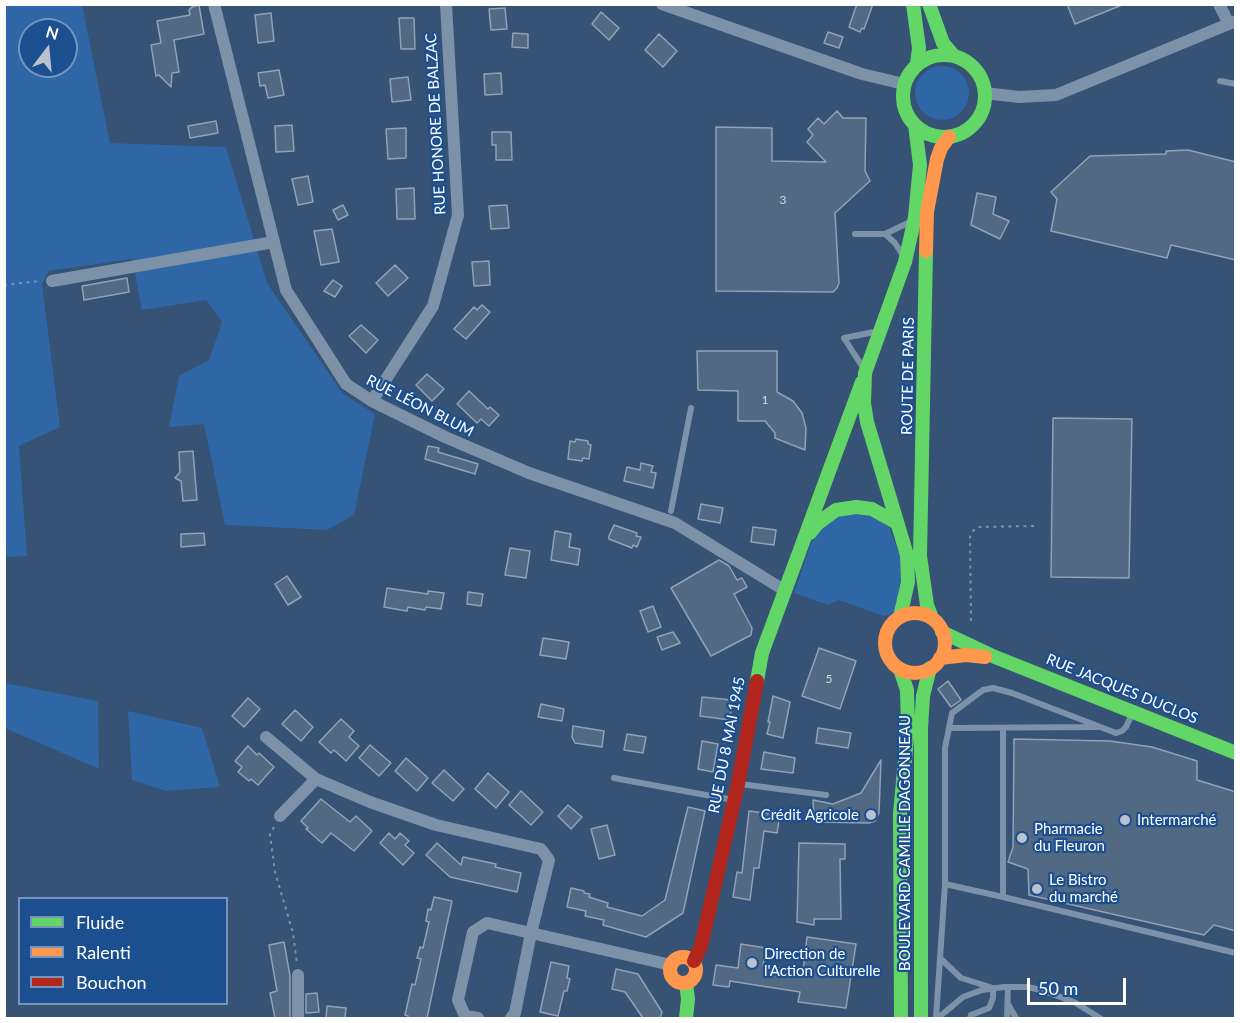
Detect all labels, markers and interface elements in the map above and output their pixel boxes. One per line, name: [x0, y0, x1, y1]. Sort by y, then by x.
north arrow: [18, 18, 78, 78]
text: N: [44, 21, 61, 43]
street label: RUE HONORE DE BALZAC: [422, 33, 450, 215]
house number: 3: [780, 193, 786, 207]
street label: ROUTE DE PARIS: [898, 317, 918, 435]
street label: RUE LÉON BLUM: [363, 371, 477, 441]
house number: 1: [762, 393, 768, 407]
street label: RUE JACQUES DUCLOS: [1043, 650, 1201, 728]
house number: 5: [826, 672, 832, 686]
street label: RUE DU 8 MAI 1945: [705, 675, 749, 815]
street label: BOULEVARD CAMILLE DAGONNEAU: [896, 715, 914, 971]
place label: Crédit Agricole: [761, 806, 859, 824]
marker: Crédit Agricole: [864, 808, 878, 822]
place label: Intermarché: [1137, 811, 1216, 829]
marker: Intermarché: [1118, 813, 1132, 827]
place label: Pharmacie du Fleuron: [1034, 820, 1105, 855]
marker: Pharmacie du Fleuron: [1015, 831, 1029, 845]
place label: Le Bistro du marché: [1049, 871, 1118, 906]
marker: Le Bistro du marché: [1030, 882, 1044, 896]
legend: [18, 897, 228, 1005]
text: Fluide: [76, 911, 124, 933]
text: Ralenti: [76, 941, 131, 963]
place label: Direction de l'Action Culturelle: [764, 945, 880, 980]
marker: Direction de l'Action Culturelle: [745, 956, 759, 970]
scale bar: [1030, 966, 1129, 1004]
text: Bouchon: [76, 971, 147, 993]
text: 50 m: [1038, 977, 1078, 999]

